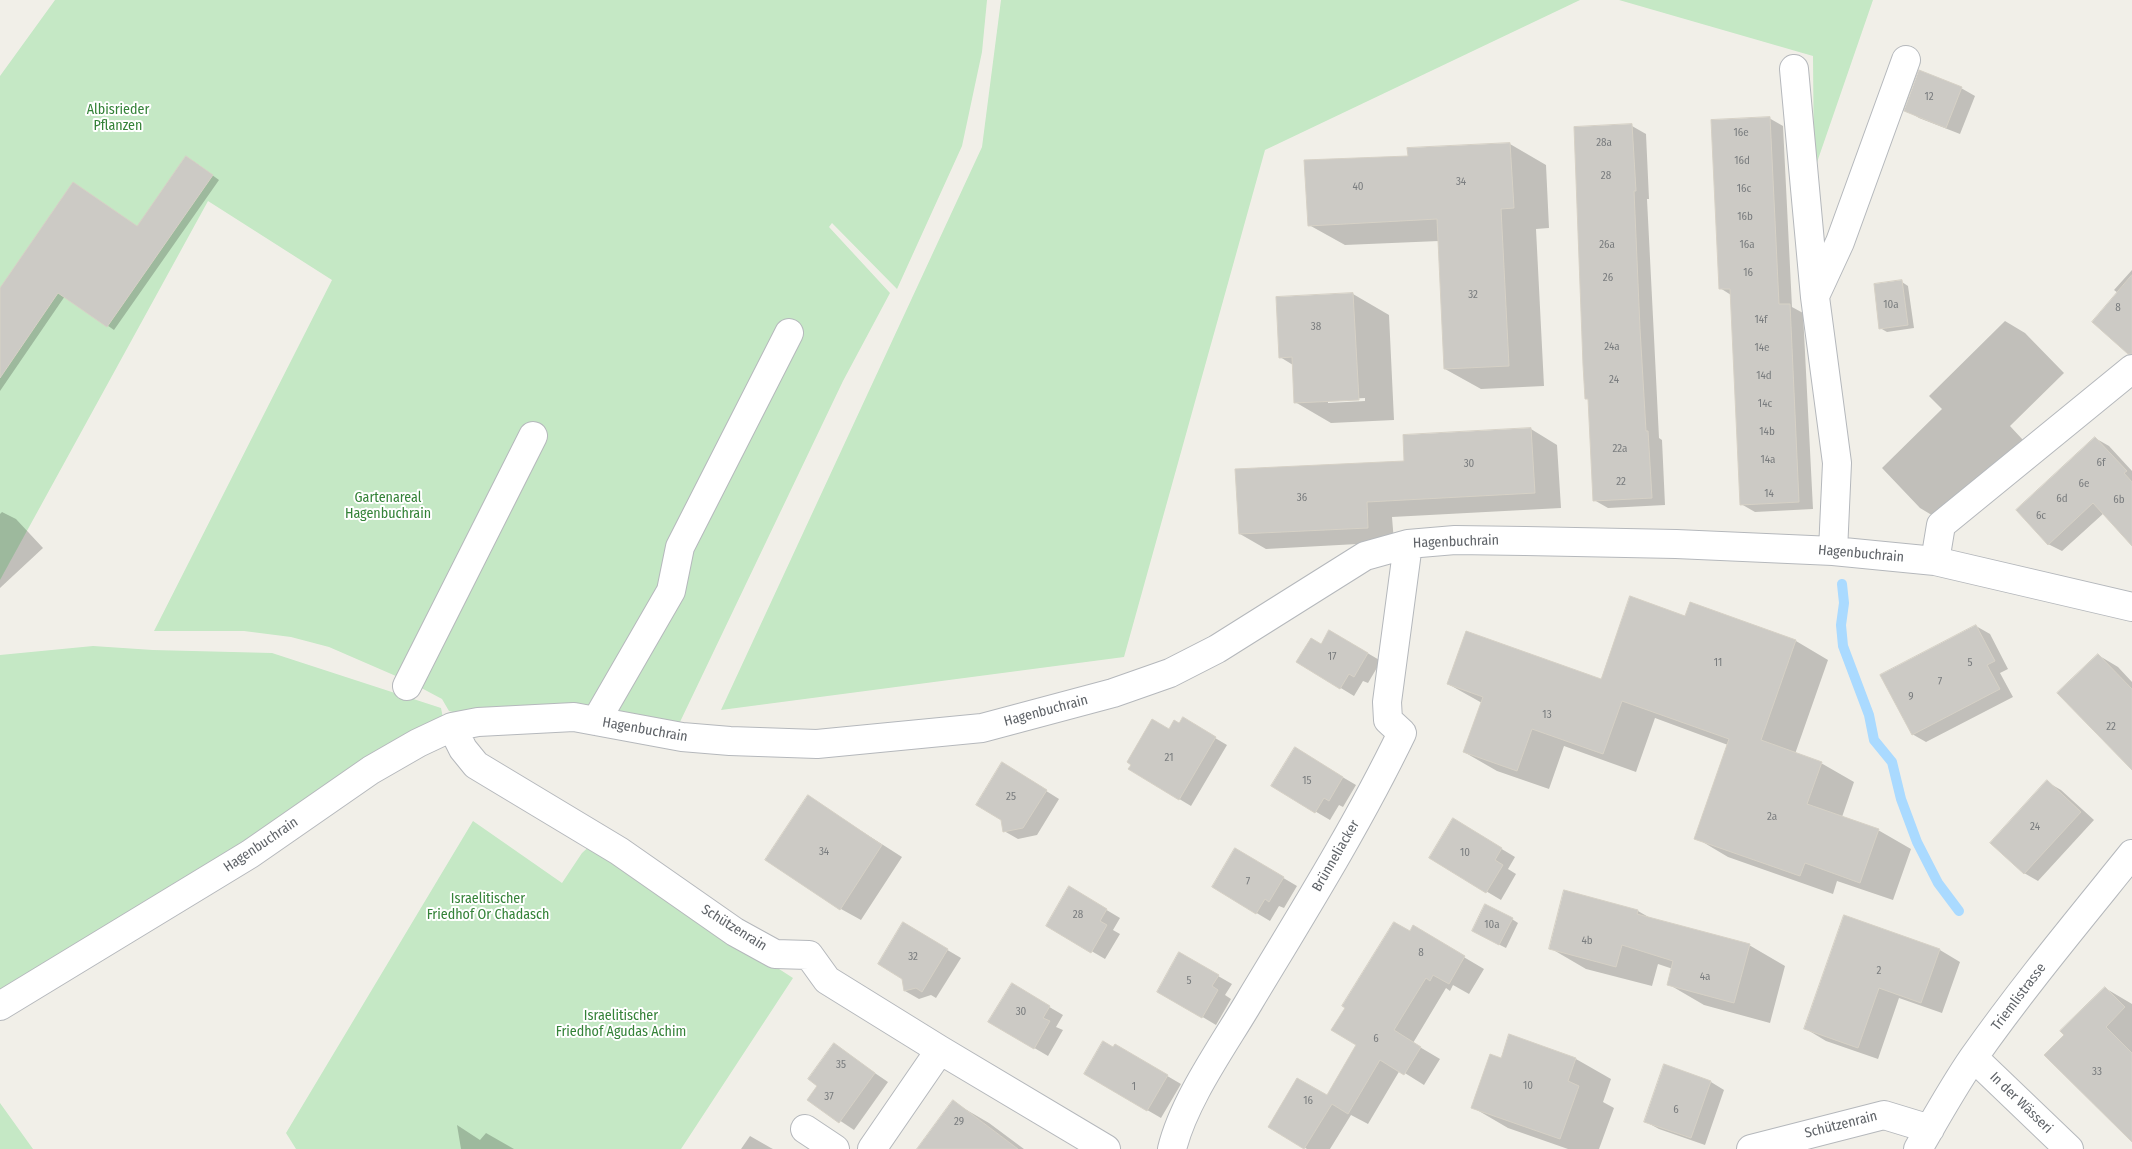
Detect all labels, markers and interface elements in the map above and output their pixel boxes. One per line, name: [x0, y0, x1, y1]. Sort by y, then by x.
house number: 12: [1924, 90, 1934, 104]
park label: Albisrieder Pflanzen: [87, 102, 149, 134]
house number: 16e: [1733, 126, 1749, 140]
house number: 28a: [1596, 136, 1612, 150]
house number: 16d: [1734, 154, 1750, 168]
house number: 28: [1601, 169, 1611, 183]
house number: 34: [1456, 175, 1466, 189]
house number: 40: [1352, 180, 1364, 194]
house number: 16c: [1737, 182, 1751, 196]
house number: 16b: [1737, 210, 1753, 224]
house number: 26a: [1599, 238, 1615, 252]
house number: 16a: [1739, 238, 1755, 252]
house number: 16: [1743, 266, 1753, 280]
house number: 26: [1603, 271, 1613, 285]
house number: 32: [1468, 288, 1478, 302]
house number: 10a: [1883, 298, 1899, 312]
house number: 8: [2115, 301, 2121, 315]
house number: 14f: [1755, 313, 1767, 327]
house number: 38: [1311, 320, 1321, 334]
house number: 24a: [1604, 340, 1620, 354]
house number: 14e: [1754, 341, 1770, 355]
house number: 14d: [1756, 369, 1772, 383]
house number: 24: [1609, 373, 1619, 387]
house number: 14c: [1758, 397, 1772, 411]
house number: 14b: [1759, 425, 1775, 439]
house number: 22a: [1612, 442, 1628, 456]
house number: 14a: [1760, 453, 1776, 467]
house number: 6f: [2097, 456, 2105, 470]
house number: 30: [1464, 457, 1474, 471]
house number: 22: [1616, 475, 1626, 489]
house number: 6e: [2079, 477, 2089, 491]
house number: 14: [1764, 487, 1774, 501]
park label: Gartenareal Hagenbuchrain: [345, 490, 431, 522]
house number: 36: [1297, 491, 1307, 505]
house number: 6d: [2056, 492, 2068, 506]
house number: 6b: [2113, 493, 2125, 507]
house number: 6c: [2036, 509, 2046, 523]
street label: Hagenbuchrain: [1413, 532, 1499, 552]
street label: Hagenbuchrain: [1817, 542, 1905, 566]
house number: 17: [1328, 650, 1336, 664]
house number: 11: [1714, 656, 1722, 670]
house number: 5: [1967, 656, 1973, 670]
house number: 7: [1938, 675, 1942, 689]
house number: 9: [1908, 690, 1914, 704]
street label: Hagenbuchrain: [1002, 692, 1090, 730]
house number: 13: [1542, 708, 1552, 722]
street label: Hagenbuchrain: [601, 714, 689, 746]
house number: 22: [2106, 720, 2116, 734]
house number: 21: [1165, 751, 1173, 765]
house number: 15: [1302, 774, 1312, 788]
house number: 25: [1006, 790, 1016, 804]
house number: 2a: [1767, 810, 1777, 824]
street label: Hagenbuchrain: [221, 814, 301, 876]
street label: Brünneliacker: [1309, 817, 1363, 895]
house number: 24: [2030, 820, 2040, 834]
house number: 34: [819, 845, 829, 859]
house number: 10: [1460, 846, 1470, 860]
house number: 7: [1246, 875, 1250, 889]
park label: Israelitischer Friedhof Or Chadasch: [427, 891, 549, 924]
street label: Schützenrain: [698, 901, 770, 955]
house number: 28: [1073, 908, 1083, 922]
house number: 10a: [1484, 918, 1500, 932]
house number: 4b: [1581, 934, 1593, 948]
house number: 8: [1418, 946, 1424, 960]
house number: 32: [908, 950, 918, 964]
street label: Triemlistrasse: [1988, 960, 2050, 1034]
house number: 2: [1877, 964, 1881, 978]
house number: 4a: [1700, 970, 1710, 984]
house number: 5: [1186, 974, 1192, 988]
house number: 30: [1016, 1005, 1026, 1019]
park label: Israelitischer Friedhof Agudas Achim: [556, 1008, 686, 1040]
house number: 6: [1373, 1032, 1379, 1046]
house number: 35: [836, 1058, 846, 1072]
house number: 33: [2092, 1065, 2102, 1079]
street label: In der Wässeri: [1986, 1069, 2056, 1137]
house number: 10: [1523, 1079, 1533, 1093]
house number: 1: [1132, 1080, 1136, 1094]
house number: 37: [824, 1090, 834, 1104]
house number: 16: [1303, 1094, 1313, 1108]
house number: 6: [1673, 1103, 1679, 1117]
street label: Schützenrain: [1803, 1108, 1879, 1142]
house number: 29: [954, 1115, 964, 1129]

